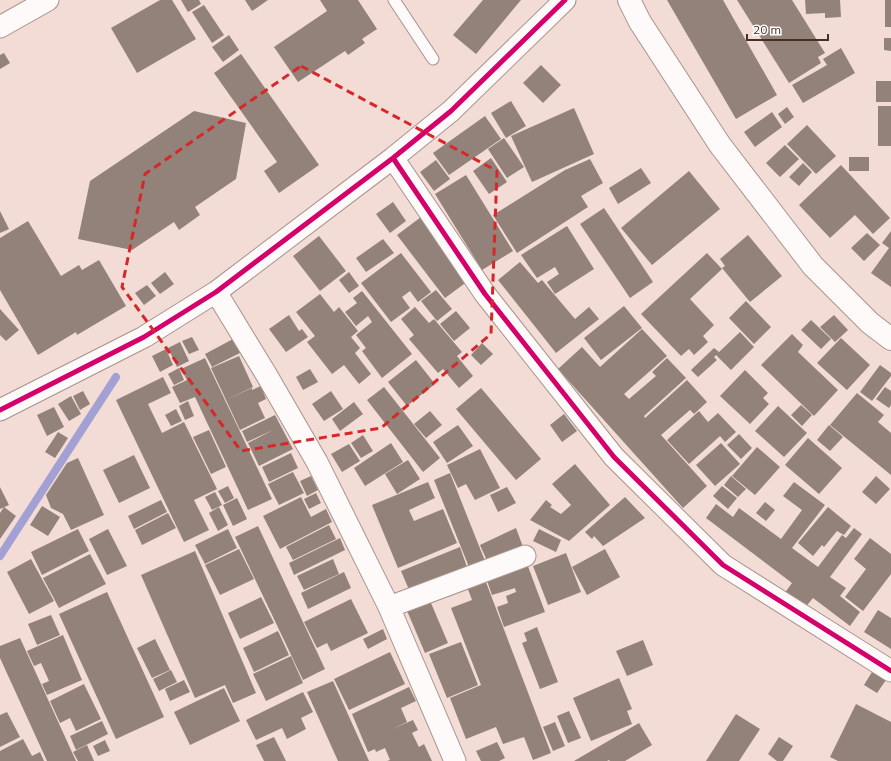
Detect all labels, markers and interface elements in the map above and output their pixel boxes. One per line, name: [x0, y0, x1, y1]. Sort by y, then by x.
scale bar: [747, 16, 828, 42]
text: 20 m: [753, 22, 781, 37]

